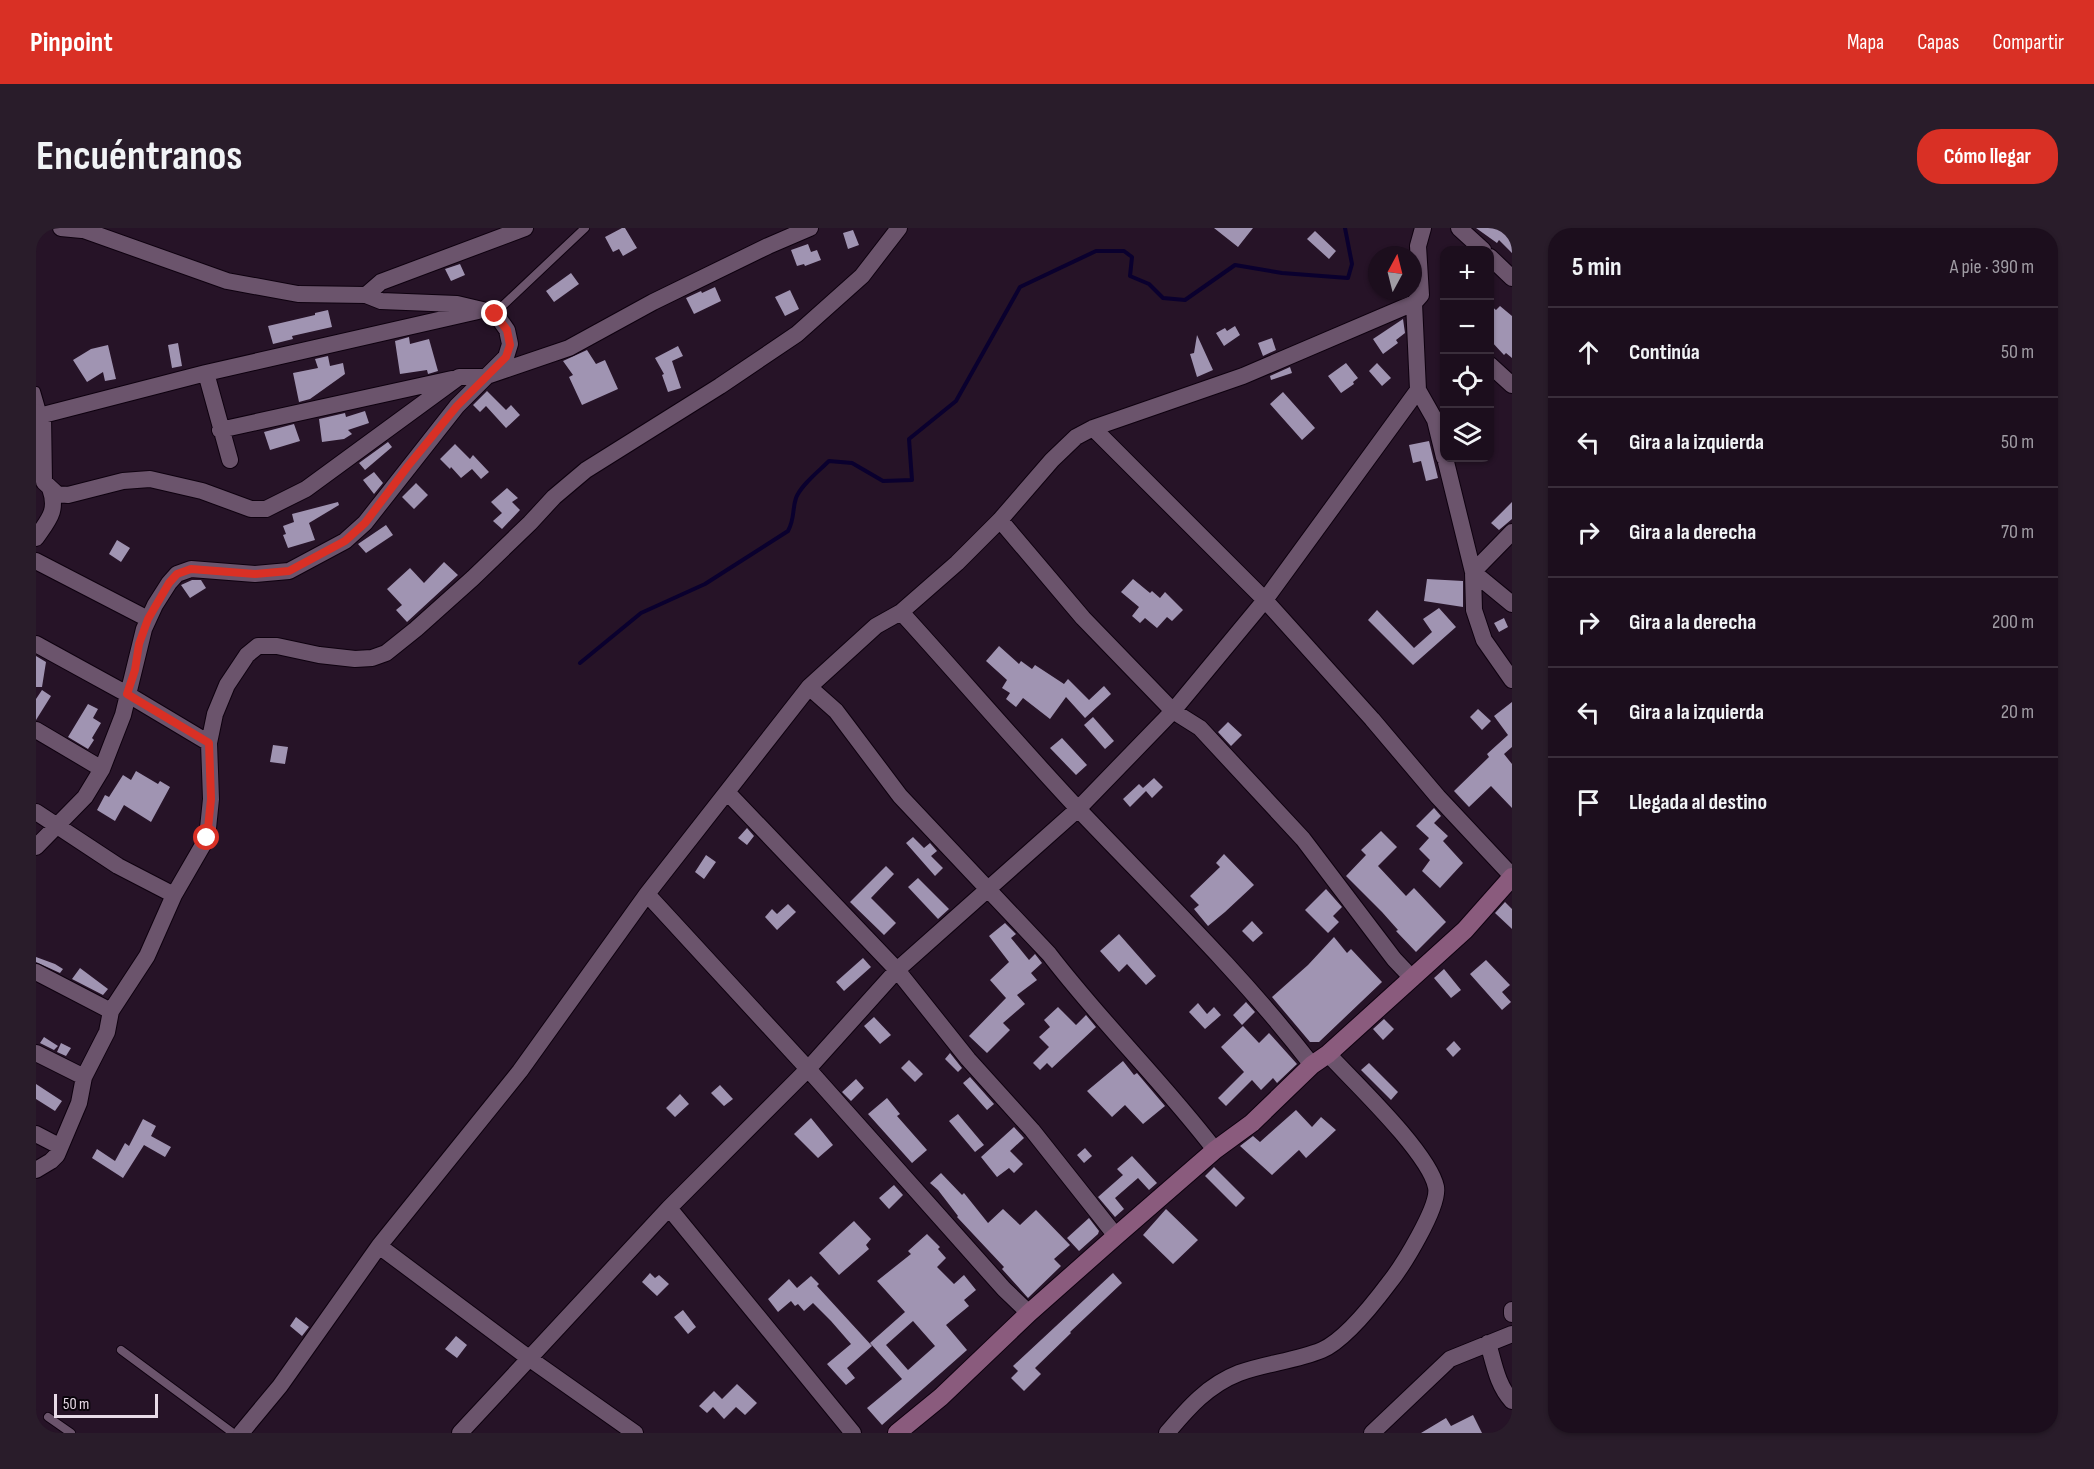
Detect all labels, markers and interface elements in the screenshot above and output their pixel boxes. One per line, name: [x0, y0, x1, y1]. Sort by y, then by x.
text: Pinpoint: [30, 26, 113, 59]
text: Mapa: [1847, 30, 1884, 55]
text: Capas: [1917, 30, 1959, 55]
text: Compartir: [1992, 30, 2064, 55]
button: Cómo llegar: [1917, 129, 2058, 184]
text: Encuéntranos: [36, 131, 242, 182]
north arrow: [1368, 246, 1422, 300]
map controls: [1440, 246, 1494, 462]
button: +: [1440, 246, 1494, 300]
text: 5 min: [1572, 252, 1622, 283]
text: A pie · 390 m: [1950, 255, 2034, 279]
route end: [481, 300, 507, 326]
button: −: [1440, 300, 1494, 354]
icon: ahead: [1572, 336, 1605, 369]
text: Continúa: [1629, 339, 1700, 366]
text: 50 m: [2001, 340, 2034, 364]
button: locate: [1440, 354, 1494, 408]
button: layers: [1440, 408, 1494, 462]
icon: left: [1572, 426, 1605, 459]
text: Gira a la izquierda: [1629, 429, 1764, 456]
text: 50 m: [2001, 430, 2034, 454]
icon: right: [1572, 516, 1605, 549]
text: Gira a la derecha: [1629, 519, 1756, 546]
text: 70 m: [2001, 520, 2034, 544]
icon: right: [1572, 606, 1605, 639]
text: Gira a la derecha: [1629, 609, 1756, 636]
text: 200 m: [1992, 610, 2034, 634]
icon: left: [1572, 696, 1605, 729]
text: Gira a la izquierda: [1629, 699, 1764, 726]
text: 20 m: [2001, 700, 2034, 724]
icon: arrive: [1572, 786, 1605, 819]
text: Llegada al destino: [1629, 789, 1767, 816]
route start: [193, 824, 219, 850]
scale bar: [54, 1391, 158, 1418]
text: 50 m: [63, 1395, 89, 1414]

